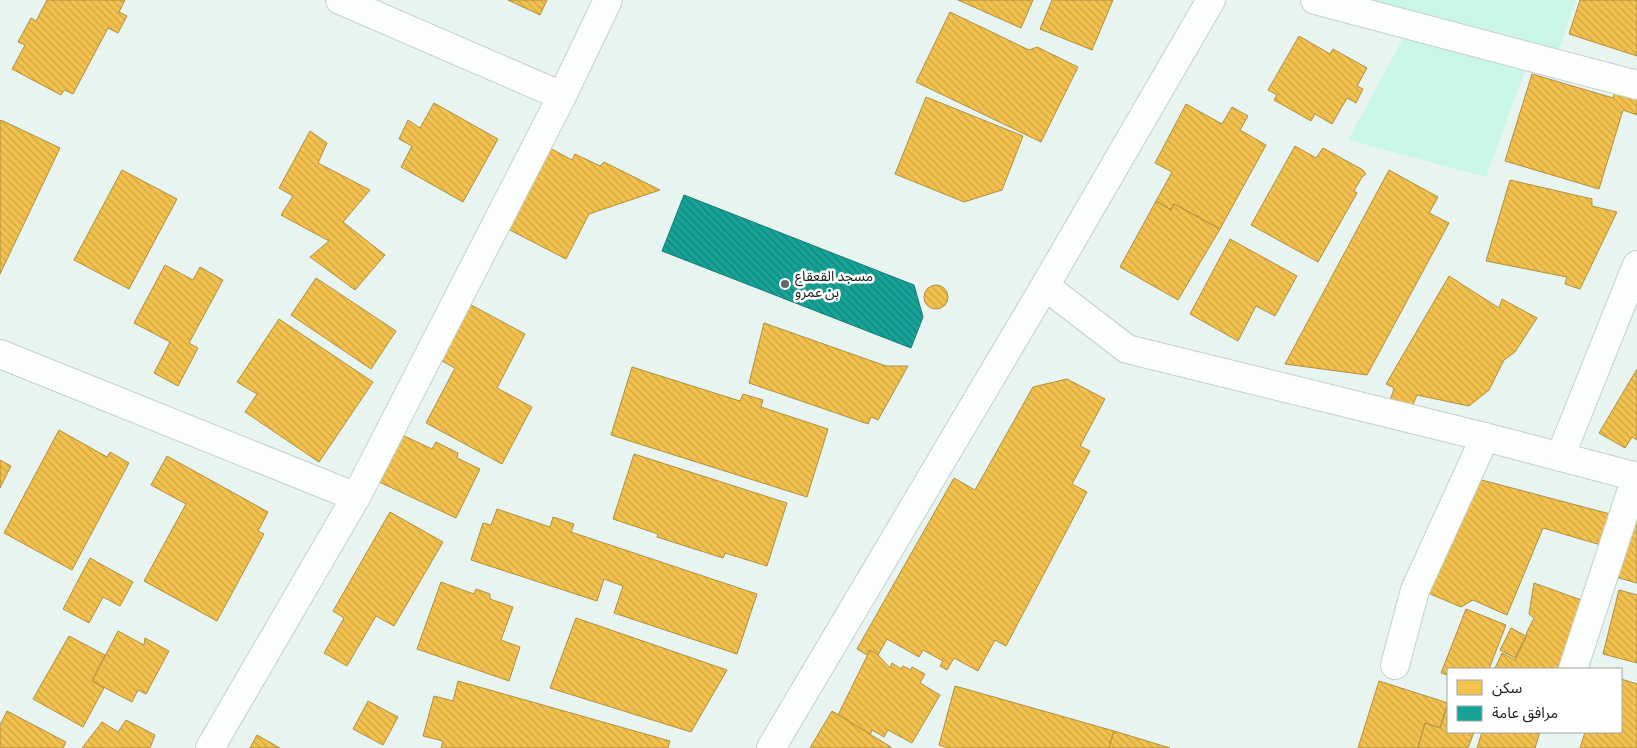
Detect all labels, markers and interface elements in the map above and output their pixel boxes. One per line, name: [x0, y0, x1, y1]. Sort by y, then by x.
place label: مسجد القعقاع بن عمرو: [795, 265, 873, 302]
marker: مسجد القعقاع بن عمرو: [779, 278, 791, 290]
legend: [1447, 668, 1622, 733]
text: سكن: [1492, 676, 1523, 699]
text: مرافق عامة: [1492, 701, 1558, 724]

